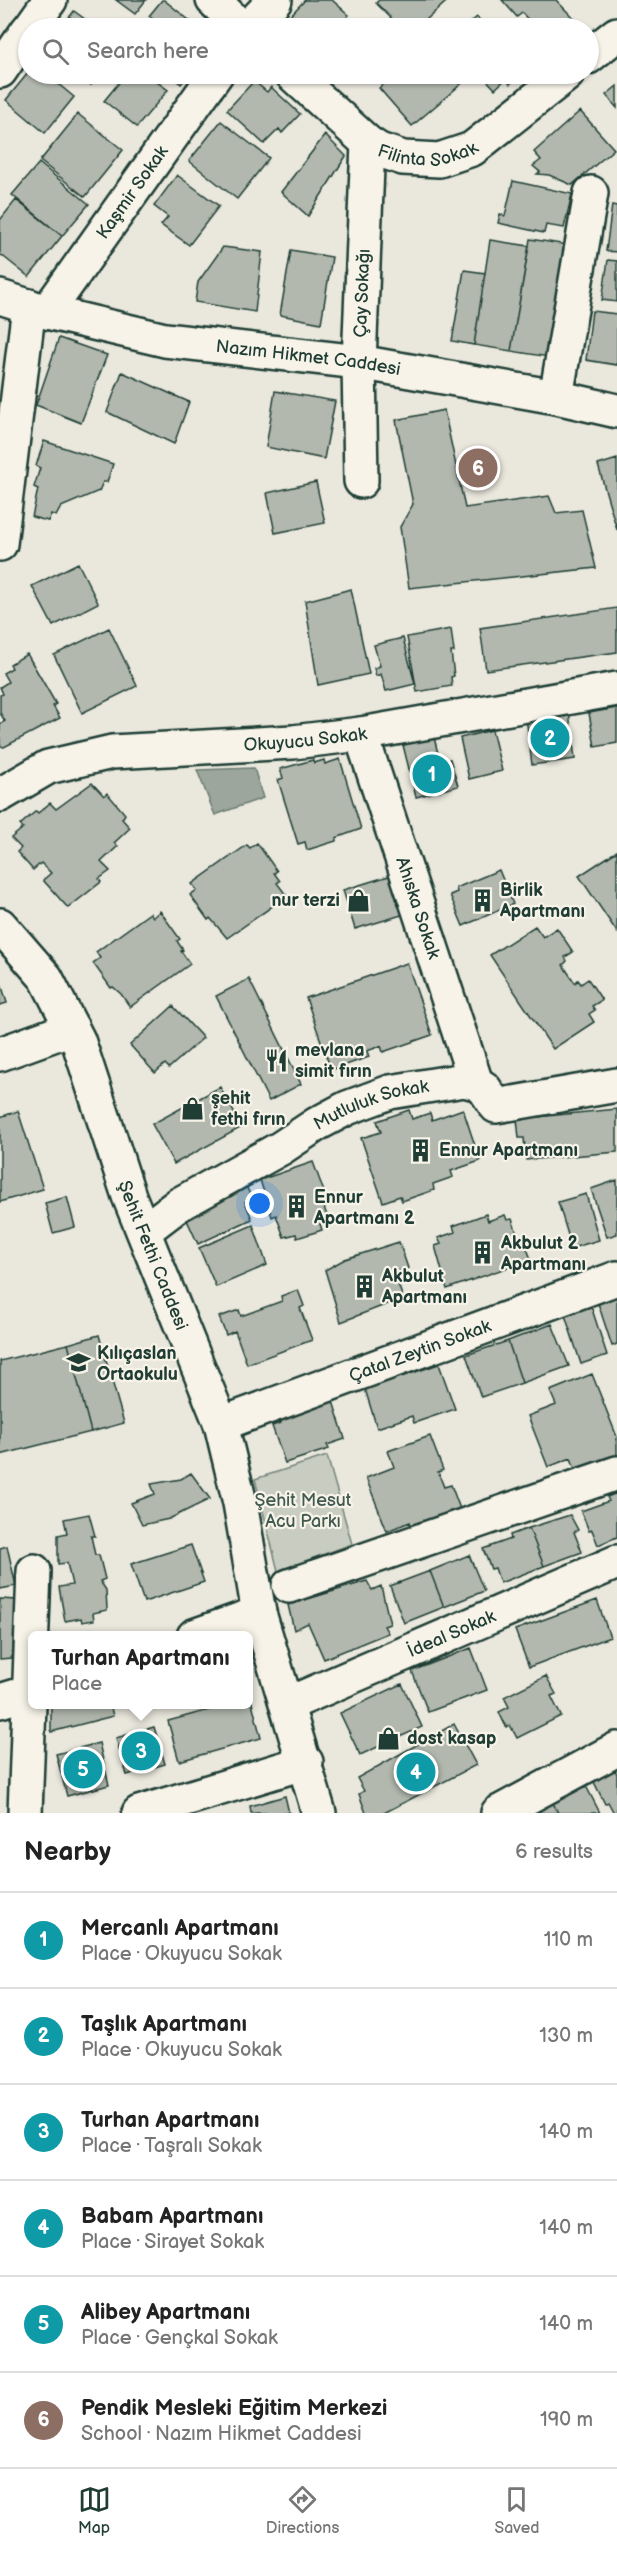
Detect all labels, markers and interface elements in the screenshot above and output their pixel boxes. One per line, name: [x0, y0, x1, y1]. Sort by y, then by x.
search box: [18, 18, 599, 84]
icon: search: [39, 35, 72, 68]
text: Search here: [87, 38, 209, 65]
street label: Filinta Sokak: [375, 138, 483, 171]
street label: Kaşmir Sokak: [92, 142, 173, 243]
street label: Çay Sokağı: [350, 248, 375, 338]
street label: Nazım Hikmet Caddesi: [215, 336, 402, 380]
pin: 6: [458, 446, 498, 490]
pin: 2: [530, 716, 570, 760]
street label: Okuyucu Sokak: [243, 723, 369, 756]
pin: 1: [412, 752, 452, 796]
street label: Ahıska Sokak: [391, 854, 444, 962]
place label: Birlik Apartmanı: [499, 880, 585, 922]
shop icon: nur terzi: [345, 887, 371, 913]
building icon: Birlik Apartmanı: [469, 887, 495, 913]
place label: nur terzi: [271, 890, 340, 911]
place label: mevlana simit fırın: [295, 1040, 372, 1082]
restaurant icon: mevlana simit fırın: [264, 1047, 290, 1073]
street label: Mutluluk Sokak: [310, 1076, 430, 1135]
place label: şehit fethi fırın: [211, 1088, 286, 1130]
shop icon: şehit fethi fırın: [180, 1095, 206, 1121]
building icon: Ennur Apartmanı: [408, 1137, 434, 1163]
place label: Ennur Apartmanı: [439, 1140, 578, 1161]
street label: Şehit Fethi Caddesi: [114, 1178, 192, 1333]
place label: Ennur Apartmanı 2: [313, 1187, 415, 1229]
your location: [245, 1189, 274, 1218]
building icon: Ennur Apartmanı 2: [283, 1194, 309, 1220]
place label: Akbulut 2 Apartmanı: [500, 1233, 586, 1275]
building icon: Akbulut 2 Apartmanı: [470, 1240, 496, 1266]
place label: Akbulut Apartmanı: [381, 1266, 467, 1308]
building icon: Akbulut Apartmanı: [351, 1273, 377, 1299]
street label: Çatal Zeytin Sokak: [346, 1315, 494, 1387]
place label: Kılıçaslan Ortaokulu: [97, 1343, 178, 1385]
school or university icon: Kılıçaslan Ortaokulu: [66, 1350, 92, 1376]
park label: Şehit Mesut Acu Parkı: [255, 1490, 352, 1532]
street label: İdeal Sokak: [404, 1606, 499, 1662]
popup: [28, 1631, 253, 1709]
text: Turhan Apartmanı: [51, 1645, 230, 1672]
text: Place: [51, 1672, 102, 1696]
shop icon: dost kasap: [376, 1725, 402, 1751]
pin: 3: [122, 1728, 160, 1774]
place label: dost kasap: [407, 1728, 496, 1749]
pin: 5: [64, 1746, 103, 1792]
pin: 4: [396, 1750, 436, 1794]
text: Nearby: [24, 1837, 111, 1868]
text: 6 results: [515, 1840, 593, 1864]
text: Mercanlı Apartmanı: [81, 1915, 279, 1942]
text: 1: [39, 1928, 48, 1952]
text: 110 m: [544, 1928, 593, 1952]
text: Place · Okuyucu Sokak: [81, 1942, 282, 1966]
text: Taşlık Apartmanı: [81, 2011, 247, 2038]
text: 2: [38, 2024, 49, 2048]
text: 130 m: [539, 2024, 593, 2048]
text: Place · Okuyucu Sokak: [81, 2038, 282, 2062]
text: Turhan Apartmanı: [81, 2107, 259, 2134]
text: 3: [38, 2120, 49, 2144]
text: 140 m: [539, 2120, 593, 2144]
text: Place · Taşralı Sokak: [81, 2134, 262, 2158]
text: Babam Apartmanı: [81, 2203, 263, 2230]
text: 4: [38, 2216, 49, 2240]
text: 140 m: [539, 2216, 593, 2240]
text: Place · Sirayet Sokak: [81, 2230, 264, 2254]
text: Alibey Apartmanı: [81, 2299, 250, 2326]
text: 5: [38, 2312, 49, 2336]
text: 140 m: [539, 2312, 593, 2336]
text: Place · Gençkal Sokak: [81, 2326, 278, 2350]
text: Pendik Mesleki Eğitim Merkezi: [81, 2395, 387, 2422]
text: 6: [37, 2408, 50, 2432]
text: 190 m: [540, 2408, 593, 2432]
text: School · Nazım Hikmet Caddesi: [81, 2422, 362, 2446]
tab: Map: [78, 2483, 111, 2538]
tab: Directions: [266, 2483, 339, 2538]
tab: Saved: [494, 2483, 539, 2538]

